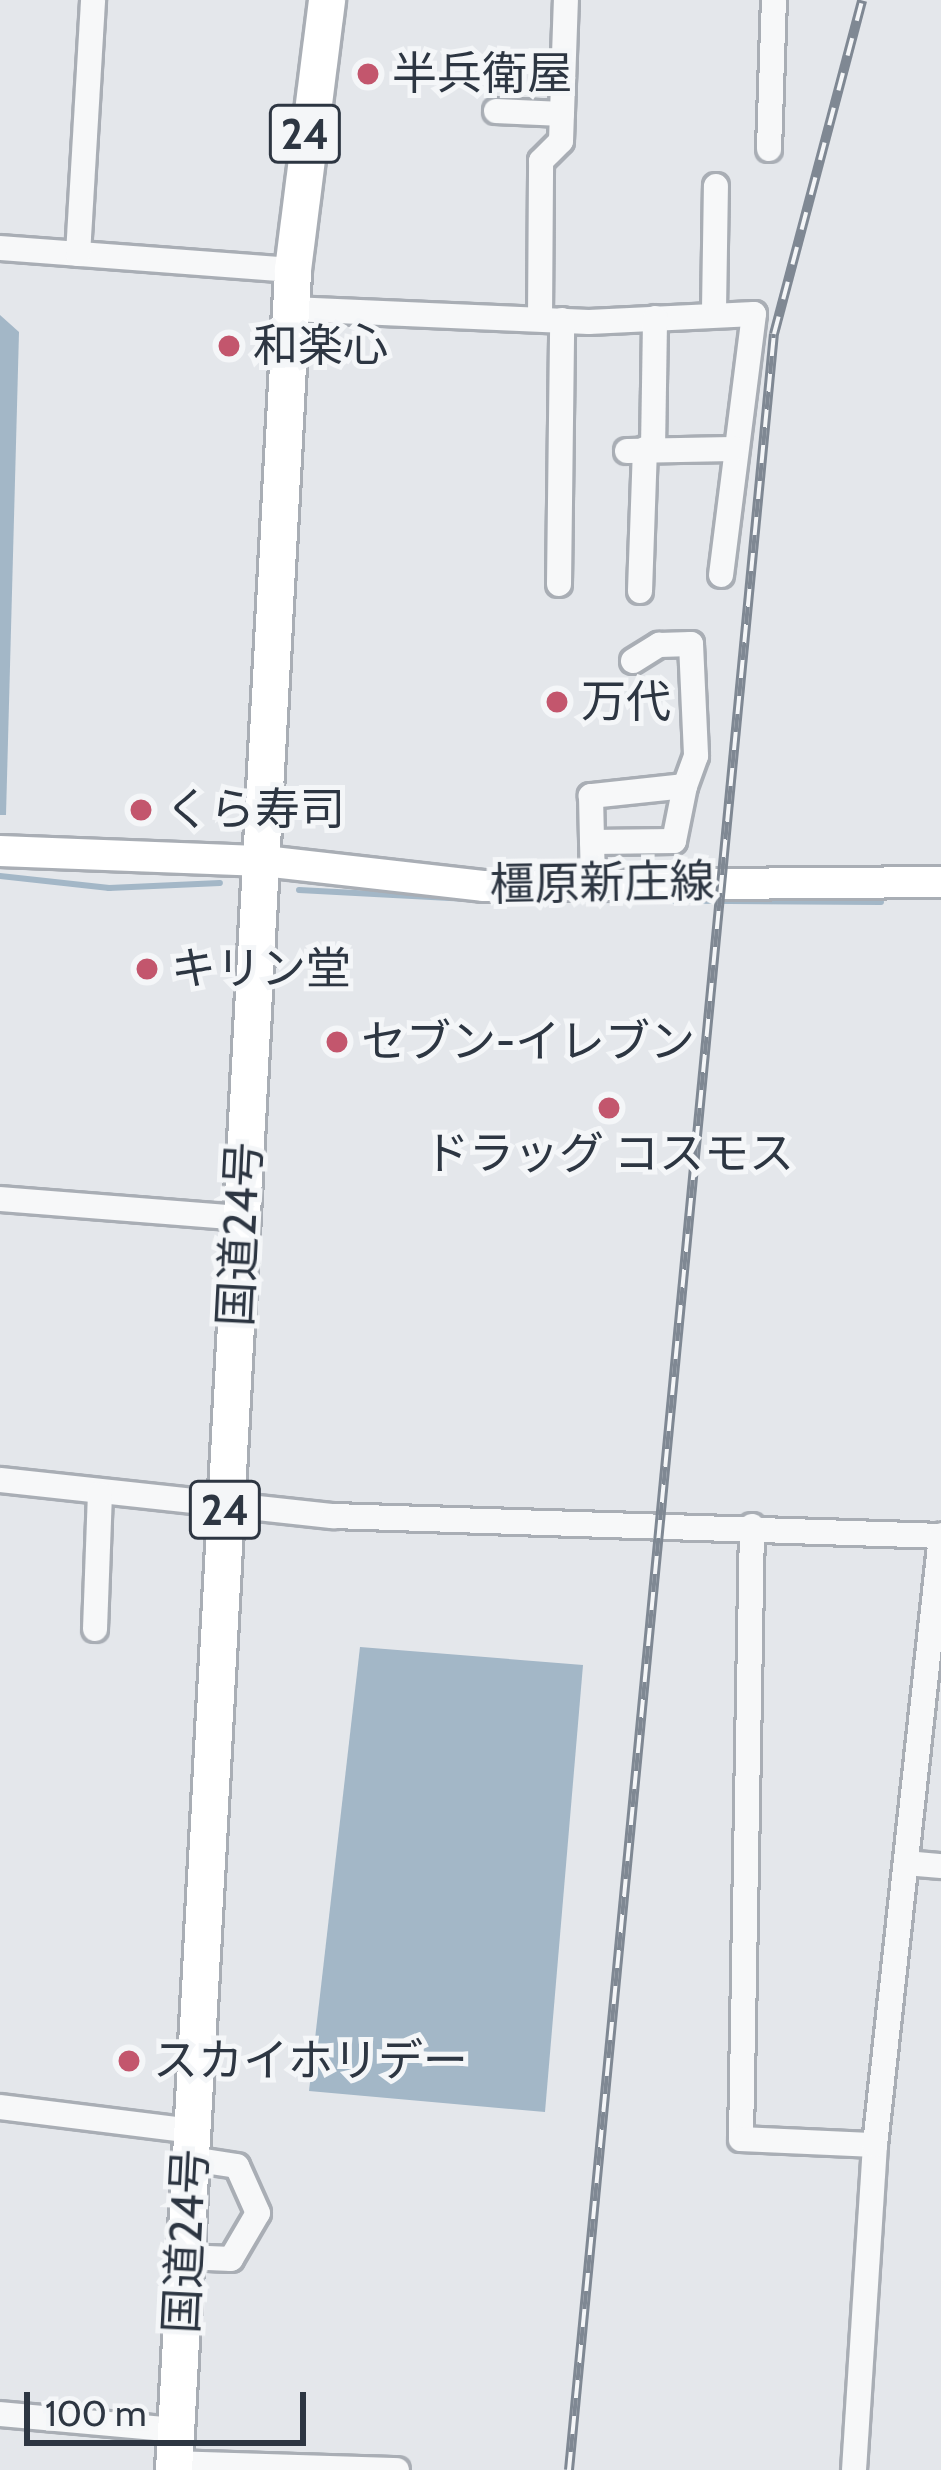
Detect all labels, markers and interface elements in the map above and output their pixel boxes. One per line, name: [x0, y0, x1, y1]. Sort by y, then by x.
place label: 半兵衛屋: [392, 47, 572, 101]
marker: 半兵衛屋: [355, 61, 381, 87]
road number: 24: [266, 98, 344, 170]
place label: 和楽心: [253, 319, 388, 373]
marker: 和楽心: [216, 333, 242, 359]
place label: 万代: [581, 675, 671, 729]
marker: 万代: [544, 689, 570, 715]
place label: くら寿司: [165, 783, 345, 837]
marker: くら寿司: [128, 797, 154, 823]
street label: 橿原新庄線: [489, 854, 715, 912]
place label: キリン堂: [171, 942, 351, 996]
marker: キリン堂: [134, 956, 160, 982]
place label: セブン-イレブン: [361, 1015, 695, 1069]
marker: セブン-イレブン: [324, 1029, 350, 1055]
marker: ドラッグ コスモス: [596, 1095, 622, 1121]
place label: ドラッグ コスモス: [424, 1127, 794, 1181]
street label: 国道24号: [208, 1140, 272, 1328]
road number: 24: [186, 1474, 264, 1546]
place label: スカイホリデー: [153, 2034, 468, 2088]
marker: スカイホリデー: [116, 2048, 142, 2074]
street label: 国道24号: [154, 2147, 218, 2335]
scale bar: [30, 2368, 312, 2442]
text: 100 m: [45, 2391, 147, 2435]

